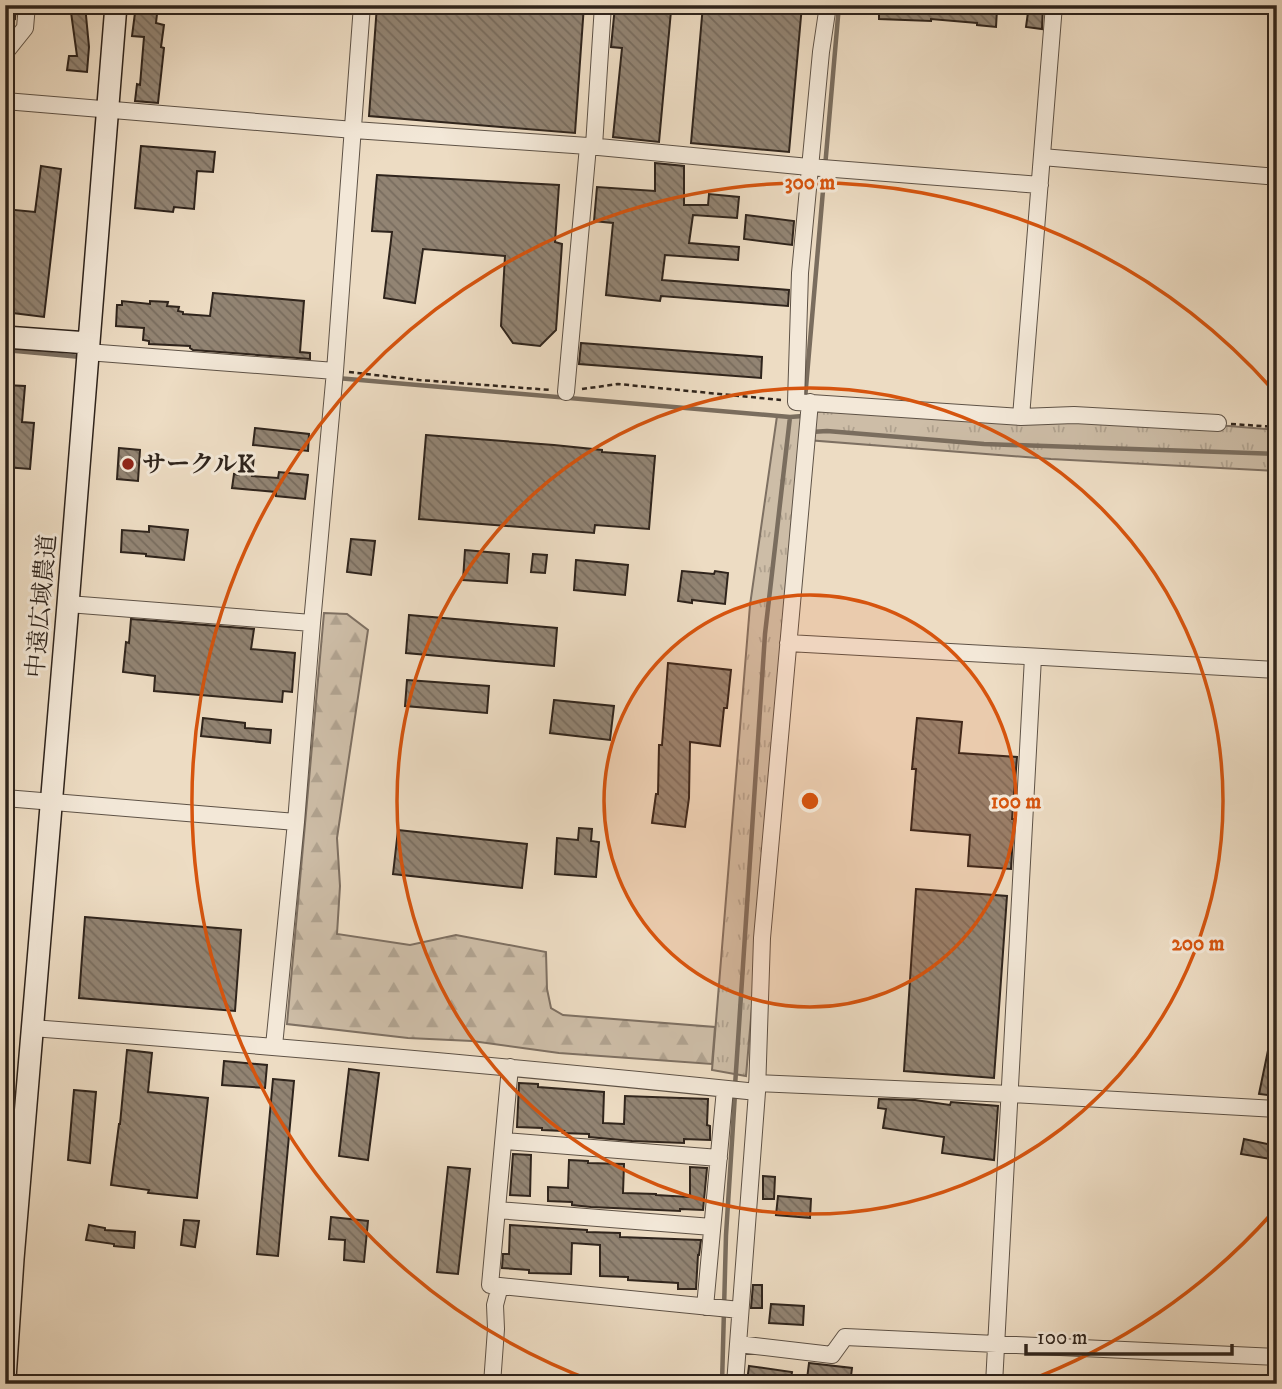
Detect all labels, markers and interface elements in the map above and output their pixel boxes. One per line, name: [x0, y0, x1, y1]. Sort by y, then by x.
text: 300 m: [785, 170, 836, 196]
place label: サークルK: [142, 450, 255, 480]
marker: サークルK: [120, 456, 136, 472]
street label: 中遠広域農道: [21, 533, 63, 679]
centre of rings: [798, 789, 822, 813]
text: 100 m: [991, 789, 1041, 815]
text: 200 m: [1171, 931, 1225, 957]
scale bar: [1026, 1312, 1233, 1356]
text: 100 m: [1037, 1325, 1088, 1351]

